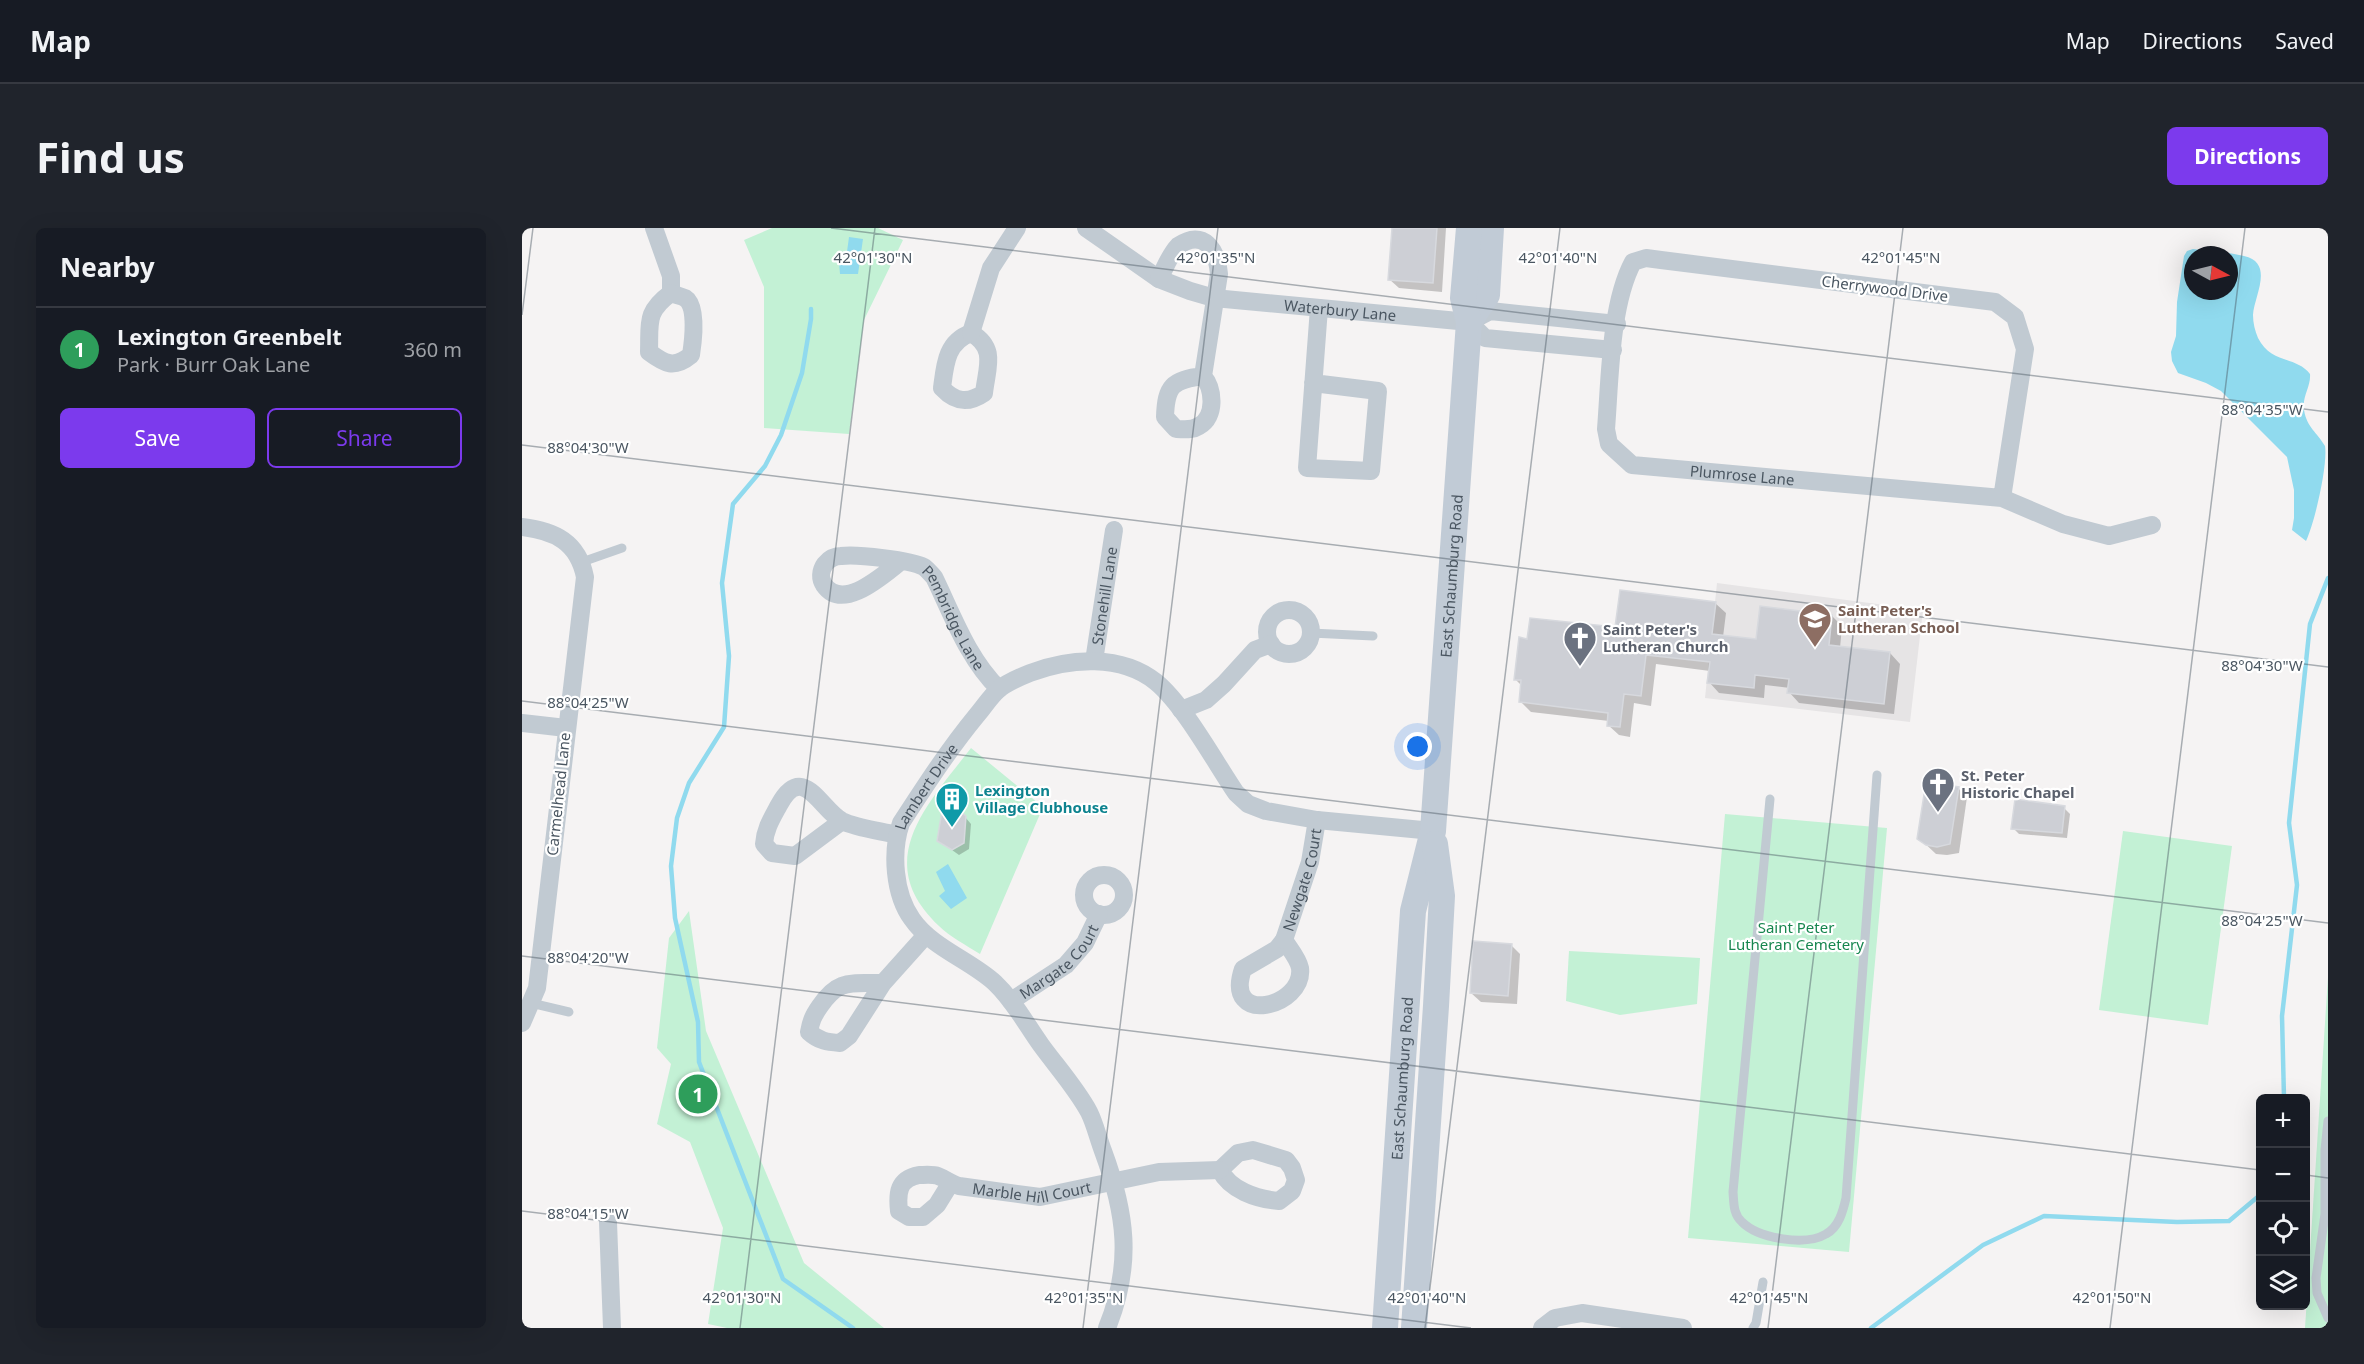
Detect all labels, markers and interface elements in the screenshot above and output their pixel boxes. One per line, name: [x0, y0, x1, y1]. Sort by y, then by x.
text: Map: [30, 22, 91, 60]
text: Map: [2066, 27, 2110, 55]
text: Directions: [2143, 27, 2242, 55]
text: Saved: [2275, 27, 2334, 55]
button: Directions: [2167, 127, 2328, 185]
text: Find us: [36, 128, 185, 185]
north arrow: [2184, 246, 2238, 300]
text: 42°01'30"N: [834, 247, 912, 267]
text: 42°01'35"N: [1177, 247, 1255, 267]
text: 42°01'40"N: [1519, 247, 1597, 267]
text: 42°01'45"N: [1862, 247, 1940, 267]
text: Nearby: [60, 249, 155, 285]
street label: Cherrywood Drive: [1821, 270, 1949, 306]
street label: Waterbury Lane: [1283, 295, 1397, 325]
text: Lexington Greenbelt: [117, 321, 342, 351]
text: 1: [74, 336, 85, 363]
text: 360 m: [404, 336, 462, 363]
text: Park · Burr Oak Lane: [117, 351, 310, 378]
text: 88°04'35"W: [2221, 399, 2303, 419]
button: Save: [60, 408, 255, 468]
button: Share: [267, 408, 462, 468]
text: 88°04'30"W: [547, 437, 629, 457]
street label: Plumrose Lane: [1689, 460, 1795, 489]
street label: East Schaumburg Road: [1435, 494, 1467, 658]
street label: Stonehill Lane: [1087, 545, 1121, 646]
street label: Pembridge Lane: [918, 561, 989, 674]
place label: Saint Peter's Lutheran School: [1838, 600, 1959, 637]
school or university icon: Saint Peter's Lutheran School: [1797, 601, 1833, 648]
place label: Saint Peter's Lutheran Church: [1603, 619, 1728, 656]
church icon: Saint Peter's Lutheran Church: [1562, 620, 1598, 667]
text: 88°04'30"W: [2221, 655, 2303, 675]
text: 88°04'25"W: [547, 692, 629, 712]
street label: Carmelhead Lane: [542, 731, 574, 857]
your location: [1403, 732, 1432, 761]
street label: Lambert Drive: [889, 739, 962, 832]
place label: St. Peter Historic Chapel: [1961, 765, 2074, 802]
church icon: St. Peter Historic Chapel: [1920, 766, 1956, 813]
place label: Lexington Village Clubhouse: [975, 780, 1108, 817]
building icon: Lexington Village Clubhouse: [934, 781, 970, 828]
street label: Newgate Court: [1278, 826, 1326, 934]
text: 88°04'25"W: [2221, 910, 2303, 930]
park label: Saint Peter Lutheran Cemetery: [1728, 917, 1864, 954]
street label: Margate Court: [1015, 920, 1103, 1003]
text: 88°04'20"W: [547, 947, 629, 967]
street label: East Schaumburg Road: [1386, 996, 1417, 1161]
pin: 1: [678, 1072, 717, 1116]
map controls: [2256, 1094, 2310, 1310]
button: +: [2256, 1094, 2310, 1148]
button: −: [2256, 1148, 2310, 1202]
street label: Marble Hill Court: [971, 1176, 1093, 1207]
button: locate: [2256, 1202, 2310, 1256]
text: 88°04'15"W: [547, 1203, 629, 1223]
button: layers: [2256, 1256, 2310, 1310]
text: 42°01'30"N: [703, 1287, 781, 1307]
text: 42°01'35"N: [1045, 1287, 1123, 1307]
text: 42°01'40"N: [1388, 1287, 1466, 1307]
text: 42°01'45"N: [1730, 1287, 1808, 1307]
text: 42°01'50"N: [2073, 1287, 2151, 1307]

